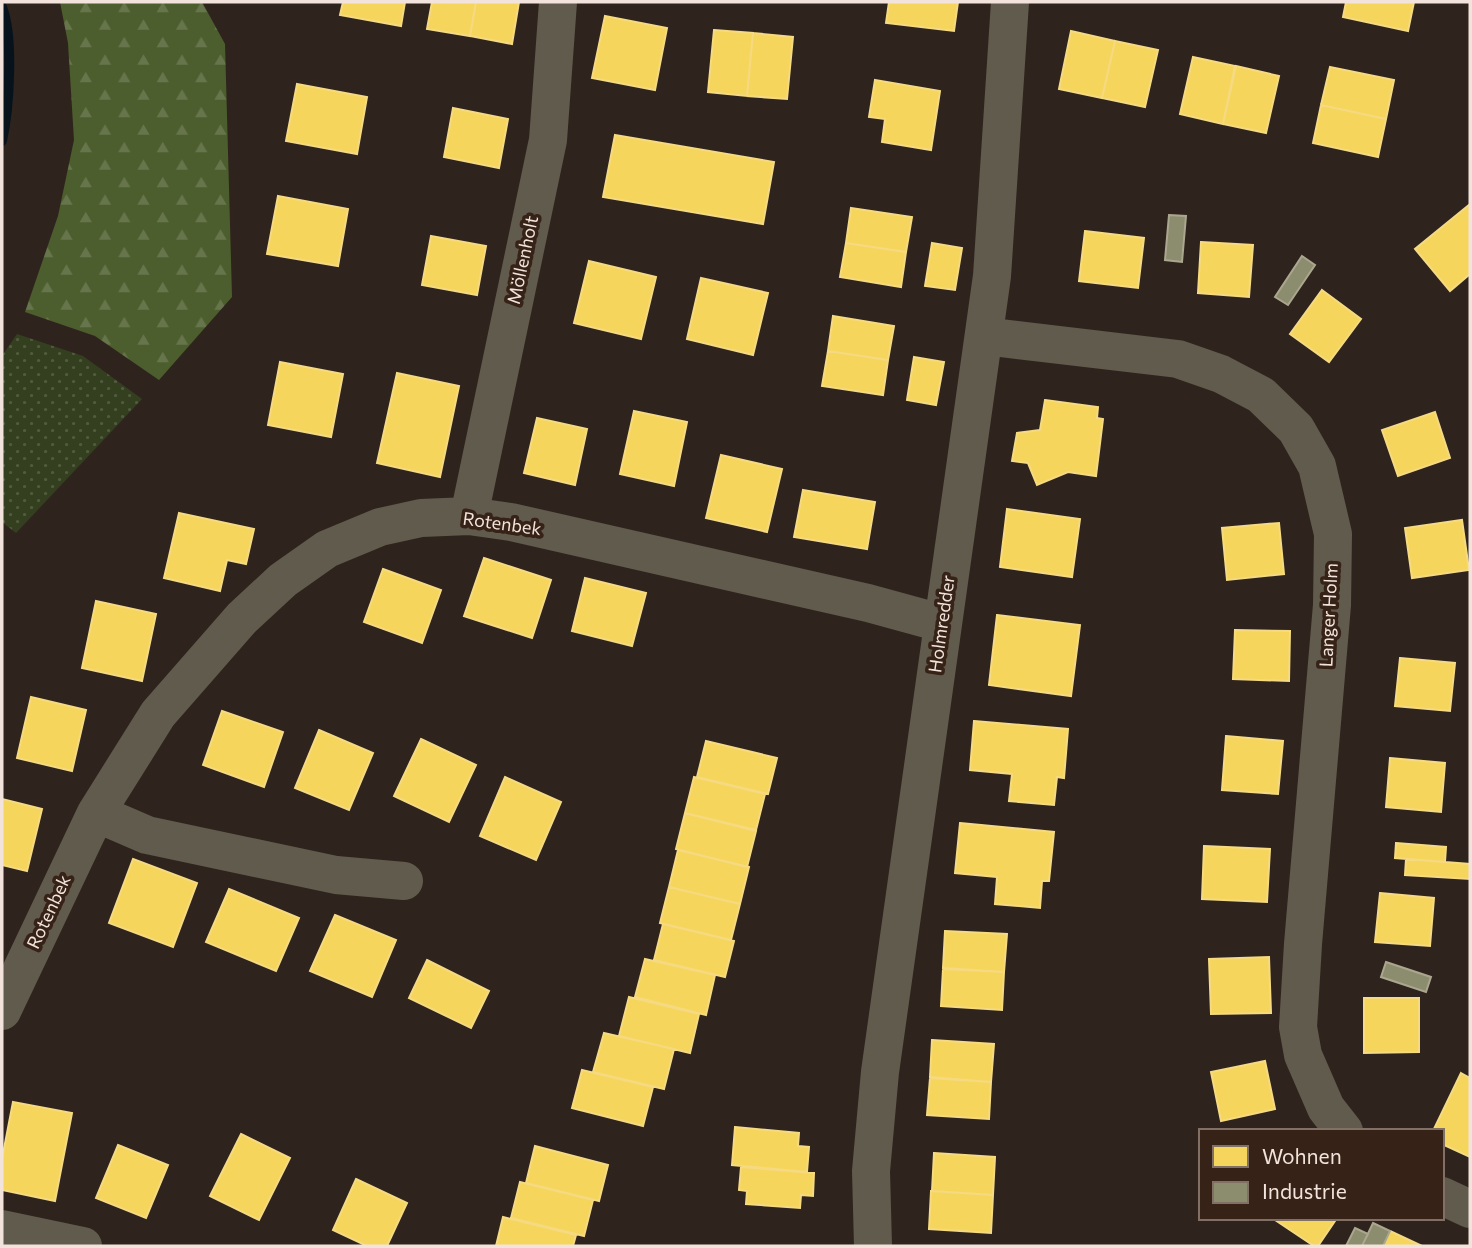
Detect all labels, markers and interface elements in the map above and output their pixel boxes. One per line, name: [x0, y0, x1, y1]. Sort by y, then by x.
street label: Möllenholt: [502, 214, 542, 306]
street label: Rotenbek: [461, 507, 543, 539]
street label: Langer Holm: [1314, 562, 1342, 668]
street label: Holmredder: [923, 574, 959, 674]
street label: Rotenbek: [21, 871, 75, 952]
legend: [1199, 1129, 1444, 1220]
text: Wohnen: [1262, 1143, 1342, 1168]
text: Industrie: [1262, 1178, 1347, 1203]

